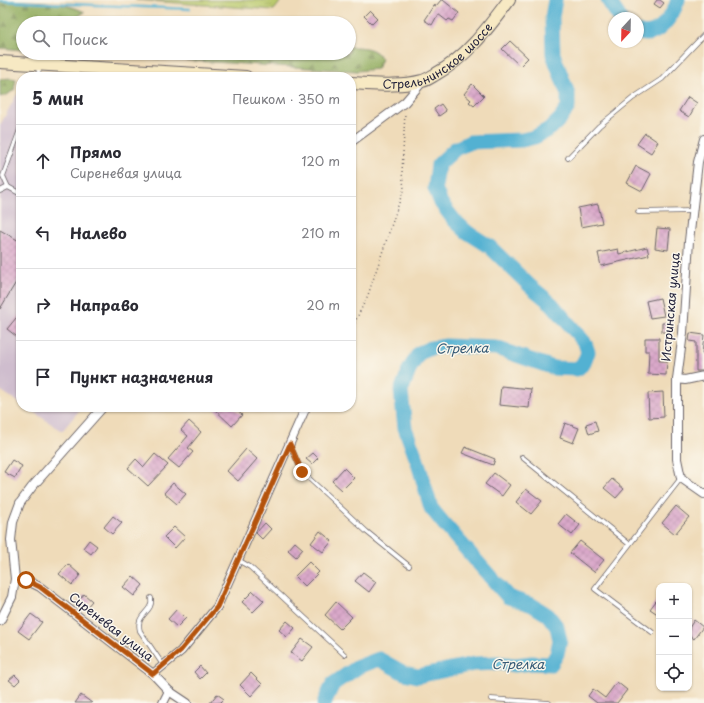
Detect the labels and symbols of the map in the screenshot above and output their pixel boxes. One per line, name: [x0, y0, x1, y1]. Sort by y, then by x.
north arrow: [608, 12, 644, 48]
street label: Стрельнинское шоссе: [382, 19, 496, 93]
street label: Истринская улица: [656, 251, 684, 362]
water label: Стрелка: [435, 338, 490, 357]
route end: [293, 463, 311, 481]
route start: [17, 571, 35, 589]
street label: Сиреневая улица: [65, 587, 158, 665]
water label: Стрелка: [492, 654, 545, 673]

